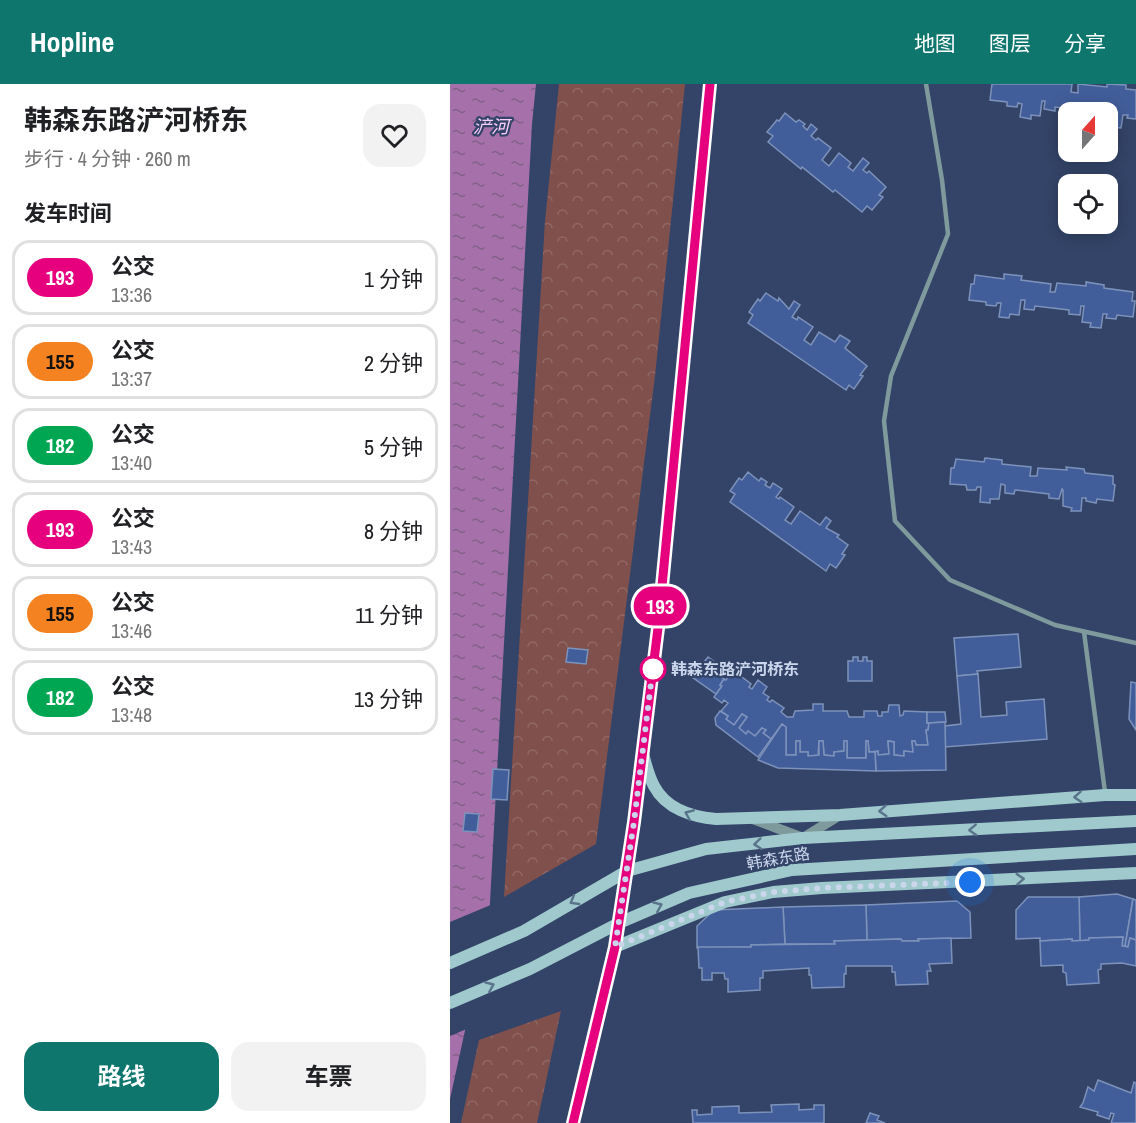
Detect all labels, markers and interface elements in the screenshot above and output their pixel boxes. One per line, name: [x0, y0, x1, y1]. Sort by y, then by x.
text: Hopline: [30, 23, 114, 61]
text: 地图: [914, 29, 956, 58]
text: 图层: [989, 29, 1031, 58]
text: 分享: [1064, 29, 1106, 58]
text: 韩森东路浐河桥东: [24, 101, 248, 139]
north arrow: [1058, 102, 1118, 162]
map controls: [1058, 102, 1118, 234]
button: heart: [363, 104, 426, 167]
water label: 浐河: [473, 114, 512, 139]
text: 步行 · 4 分钟 · 260 m: [24, 145, 191, 172]
button: locate: [1058, 174, 1118, 234]
text: 发车时间: [24, 198, 112, 228]
text: 公交: [111, 251, 155, 281]
text: 193: [46, 263, 74, 292]
text: 1 分钟: [364, 264, 423, 294]
text: 13:36: [111, 281, 152, 308]
text: 公交: [111, 335, 155, 365]
text: 155: [46, 347, 74, 376]
text: 2 分钟: [364, 348, 423, 378]
text: 13:37: [111, 365, 152, 392]
text: 公交: [111, 419, 155, 449]
text: 182: [46, 431, 74, 460]
text: 5 分钟: [364, 432, 423, 462]
text: 13:40: [111, 449, 152, 476]
text: 公交: [111, 503, 155, 533]
text: 193: [46, 515, 74, 544]
text: 8 分钟: [364, 516, 423, 546]
text: 13:43: [111, 533, 152, 560]
line badge: 193: [626, 586, 694, 626]
text: 公交: [111, 587, 155, 617]
text: 193: [646, 592, 674, 621]
text: 155: [46, 599, 74, 628]
text: 11 分钟: [355, 600, 423, 630]
text: 13:46: [111, 617, 152, 644]
marker: 韩森东路浐河桥东: [640, 656, 666, 682]
place label: 韩森东路浐河桥东: [671, 658, 799, 680]
text: 公交: [111, 671, 155, 701]
text: 182: [46, 683, 74, 712]
text: 13 分钟: [354, 684, 423, 714]
text: 13:48: [111, 701, 152, 728]
one-way arrow: [1073, 790, 1082, 803]
one-way arrow: [879, 805, 888, 818]
one-way arrow: [685, 809, 696, 821]
one-way arrow: [968, 823, 977, 836]
one-way arrow: [753, 837, 763, 849]
street label: 韩森东路: [745, 842, 811, 874]
your location: [955, 867, 985, 897]
one-way arrow: [1016, 873, 1025, 886]
one-way arrow: [570, 894, 580, 906]
one-way arrow: [652, 901, 663, 913]
one-way arrow: [484, 981, 495, 993]
button: 路线: [24, 1042, 219, 1111]
button: 车票: [231, 1042, 426, 1111]

